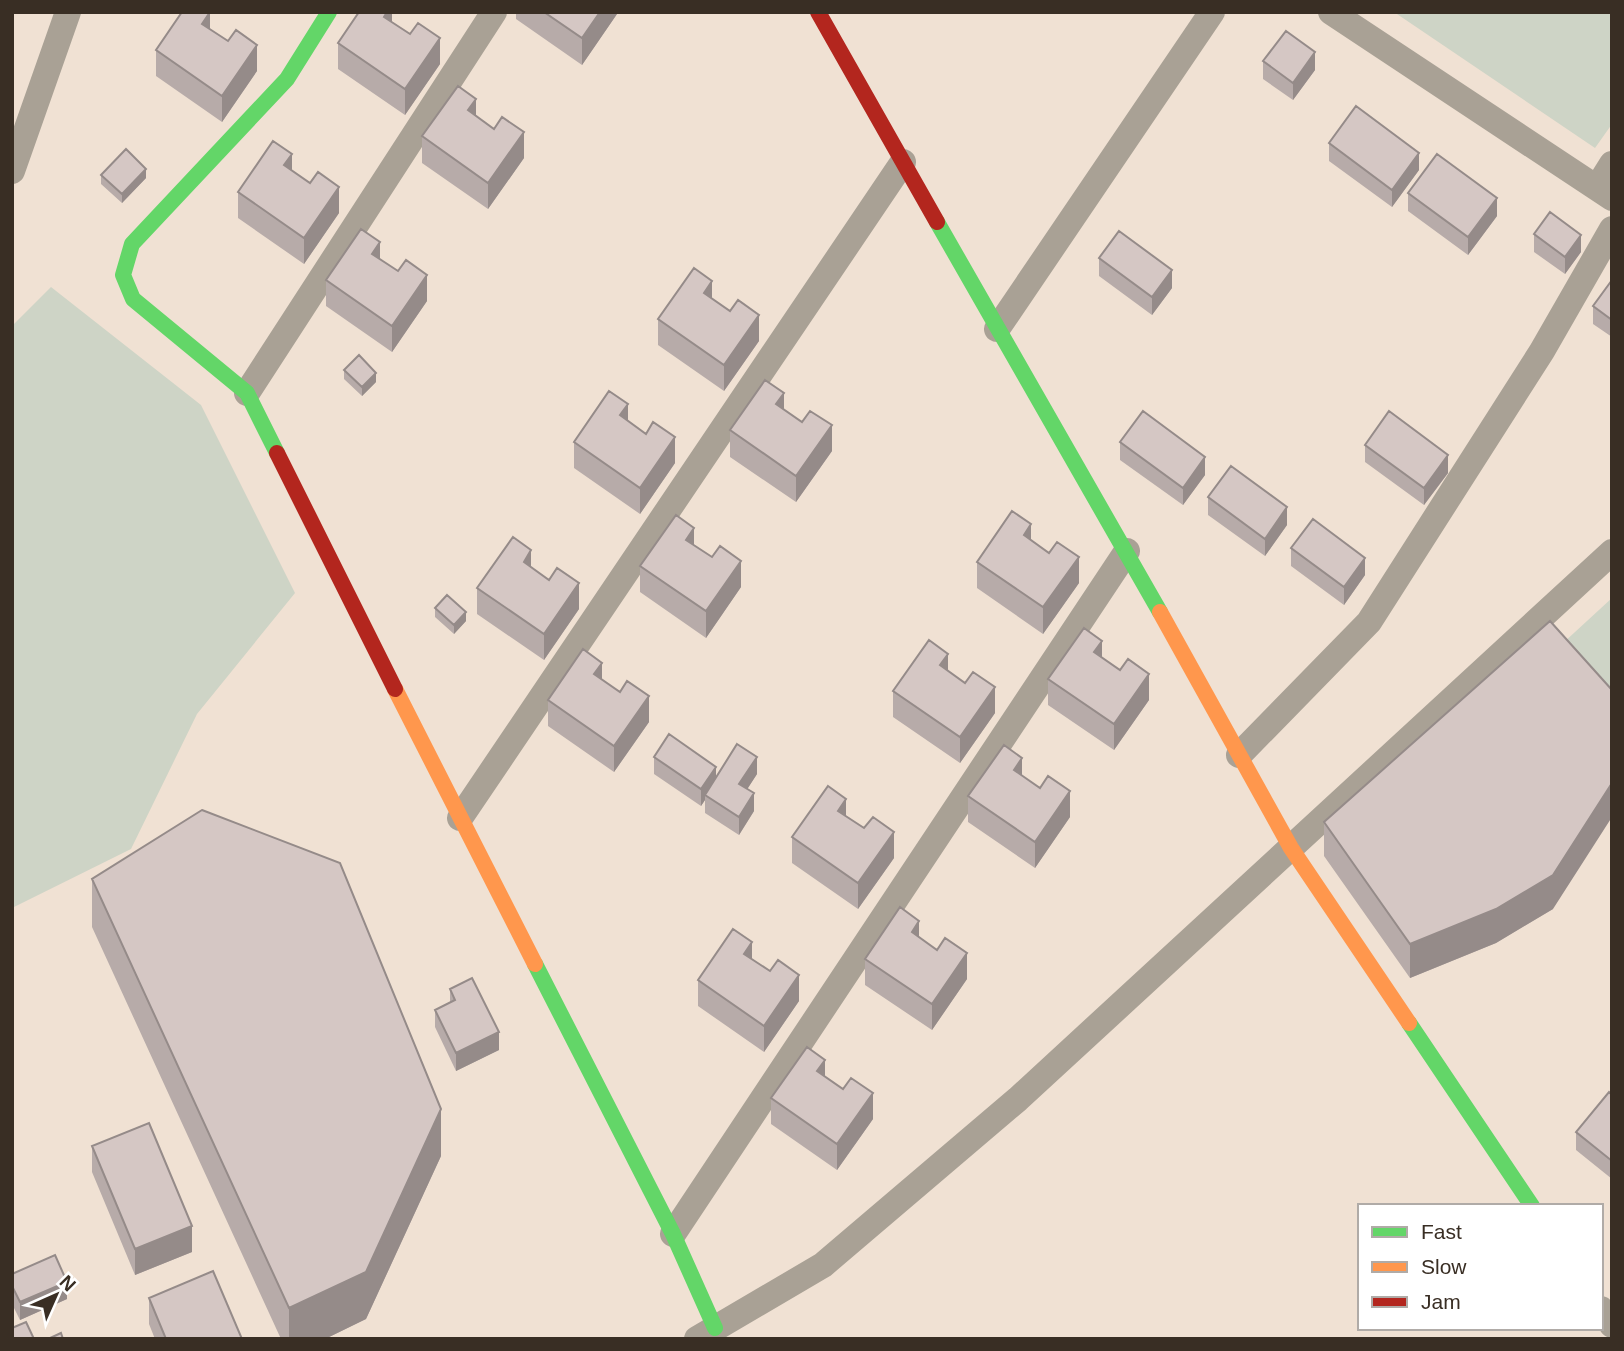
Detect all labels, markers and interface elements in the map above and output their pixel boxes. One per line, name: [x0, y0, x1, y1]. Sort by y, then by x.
legend: [1358, 1204, 1603, 1330]
text: Fast: [1421, 1220, 1462, 1243]
text: Slow: [1421, 1255, 1467, 1278]
north arrow: [21, 1260, 91, 1330]
text: N: [55, 1271, 80, 1296]
text: Jam: [1421, 1290, 1461, 1313]

